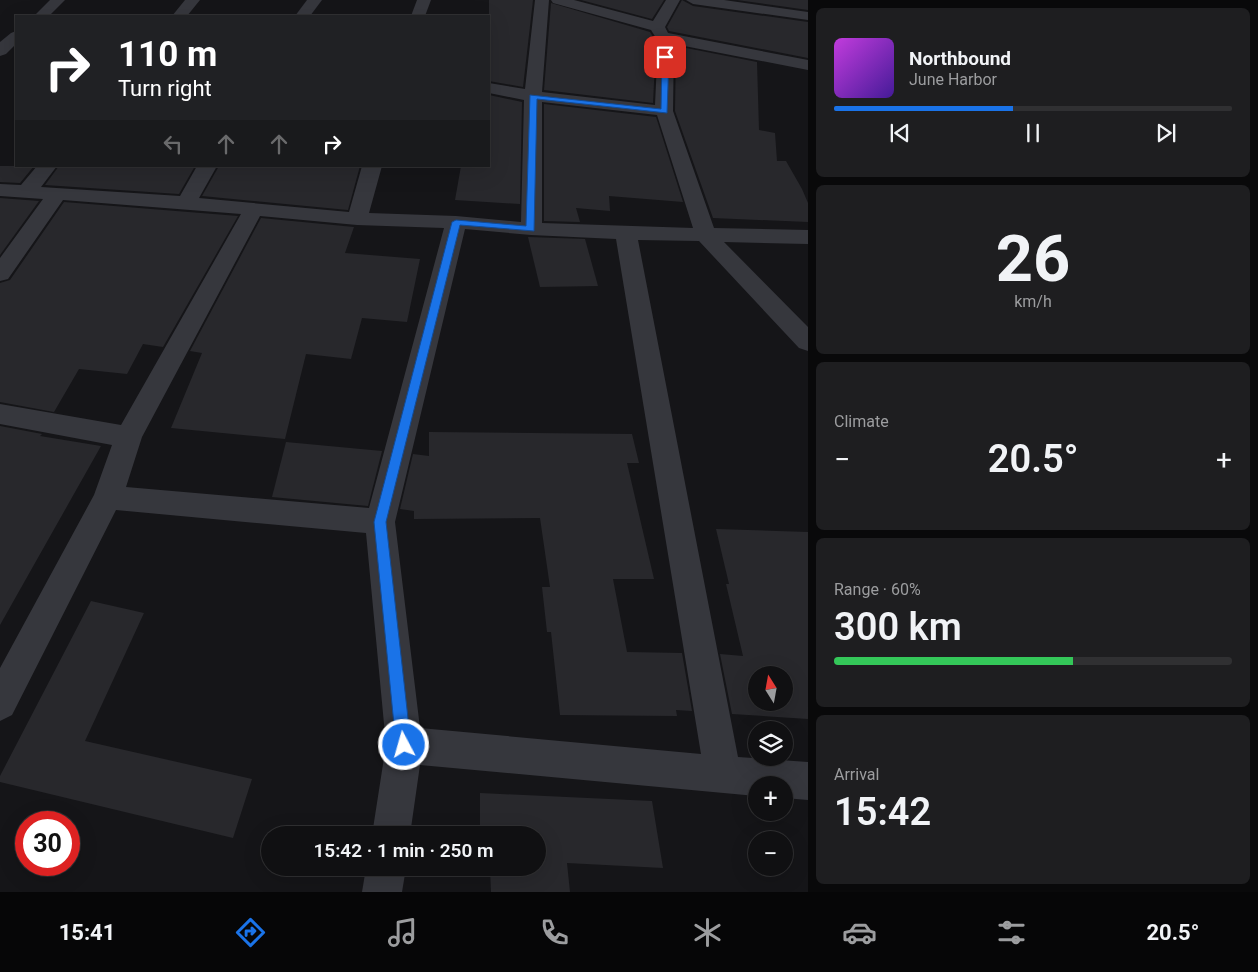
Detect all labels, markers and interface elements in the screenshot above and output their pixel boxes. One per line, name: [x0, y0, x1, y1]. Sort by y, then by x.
text: 110 m: [118, 34, 217, 75]
icon: right: [35, 35, 100, 100]
pin: [644, 36, 686, 78]
icon: arrive: [651, 43, 679, 71]
text: Northbound: [909, 47, 1011, 70]
text: June Harbor: [909, 70, 997, 89]
text: Turn right: [118, 76, 212, 101]
icon: previous: [886, 119, 914, 147]
icon: pause: [1019, 119, 1047, 147]
icon: next: [1152, 119, 1180, 147]
icon: left: [159, 130, 187, 158]
icon: ahead: [212, 130, 240, 158]
icon: ahead: [265, 130, 293, 158]
icon: right: [318, 130, 346, 158]
text: 26: [996, 221, 1070, 297]
text: km/h: [1014, 292, 1052, 311]
text: Climate: [834, 412, 889, 431]
text: 20.5°: [988, 437, 1078, 481]
text: −: [834, 443, 850, 476]
text: +: [1216, 443, 1232, 476]
text: Range · 60%: [834, 580, 921, 599]
text: 300 km: [834, 605, 962, 649]
north arrow: [748, 666, 792, 711]
map controls: [748, 666, 793, 876]
position arrow: [377, 718, 429, 770]
button: layers: [748, 721, 793, 766]
text: Arrival: [834, 765, 879, 784]
button: +: [748, 776, 793, 821]
text: 15:42: [834, 790, 931, 834]
speed limit sign: 30: [15, 811, 80, 876]
button: −: [748, 831, 793, 876]
text: 15:42 · 1 min · 250 m: [313, 839, 494, 862]
icon: directions: [233, 915, 268, 950]
icon: music: [385, 915, 420, 950]
icon: phone: [537, 915, 572, 950]
icon: climate: [690, 915, 725, 950]
icon: car: [842, 915, 877, 950]
icon: filters: [994, 915, 1029, 950]
text: 15:41: [59, 920, 115, 945]
text: 20.5°: [1146, 920, 1199, 945]

